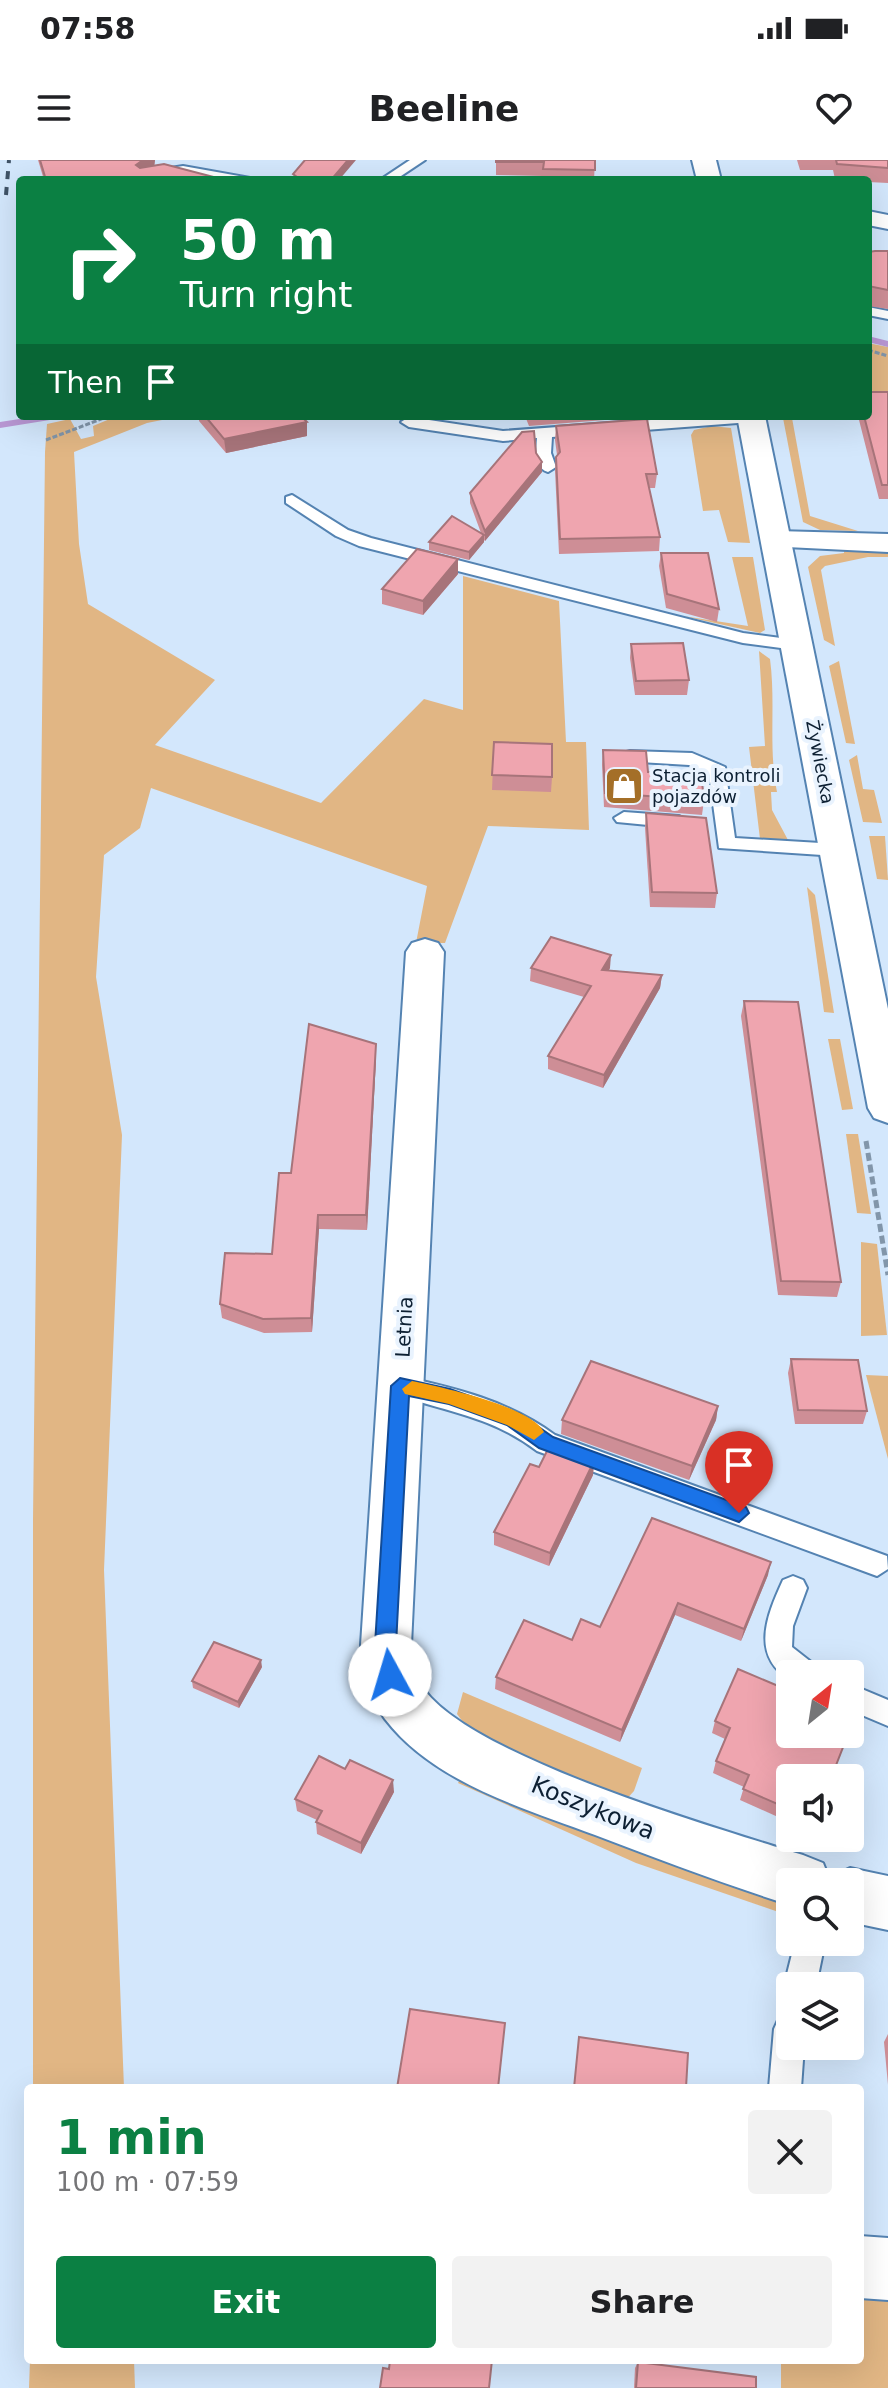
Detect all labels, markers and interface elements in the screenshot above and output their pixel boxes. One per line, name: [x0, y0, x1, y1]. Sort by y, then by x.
text: 07:58: [40, 11, 136, 46]
icon: menu: [32, 86, 76, 130]
icon: heart: [812, 86, 856, 130]
text: Beeline: [369, 88, 520, 129]
text: 50 m: [180, 207, 336, 272]
icon: right: [48, 208, 152, 312]
text: Turn right: [180, 274, 352, 315]
icon: arrive: [139, 360, 183, 404]
text: Then: [48, 365, 123, 400]
street label: Żywiecka: [802, 718, 839, 806]
shop icon: Stacja kontroli pojazdów: [603, 765, 645, 807]
place label: Stacja kontroli pojazdów: [652, 765, 780, 807]
street label: Letnia: [390, 1296, 418, 1358]
pin: [705, 1431, 773, 1513]
icon: arrive: [717, 1443, 761, 1487]
position arrow: [348, 1633, 432, 1717]
north arrow: [776, 1660, 864, 1748]
map controls: [776, 1660, 864, 2060]
button: sound: [776, 1764, 864, 1852]
street label: Koszykowa: [527, 1771, 659, 1845]
button: search: [776, 1868, 864, 1956]
button: layers: [776, 1972, 864, 2060]
text: 1 min: [56, 2109, 207, 2165]
button: close: [748, 2110, 832, 2194]
text: 100 m · 07:59: [56, 2167, 239, 2197]
button: Exit: [56, 2256, 436, 2348]
button: Share: [452, 2256, 832, 2348]

